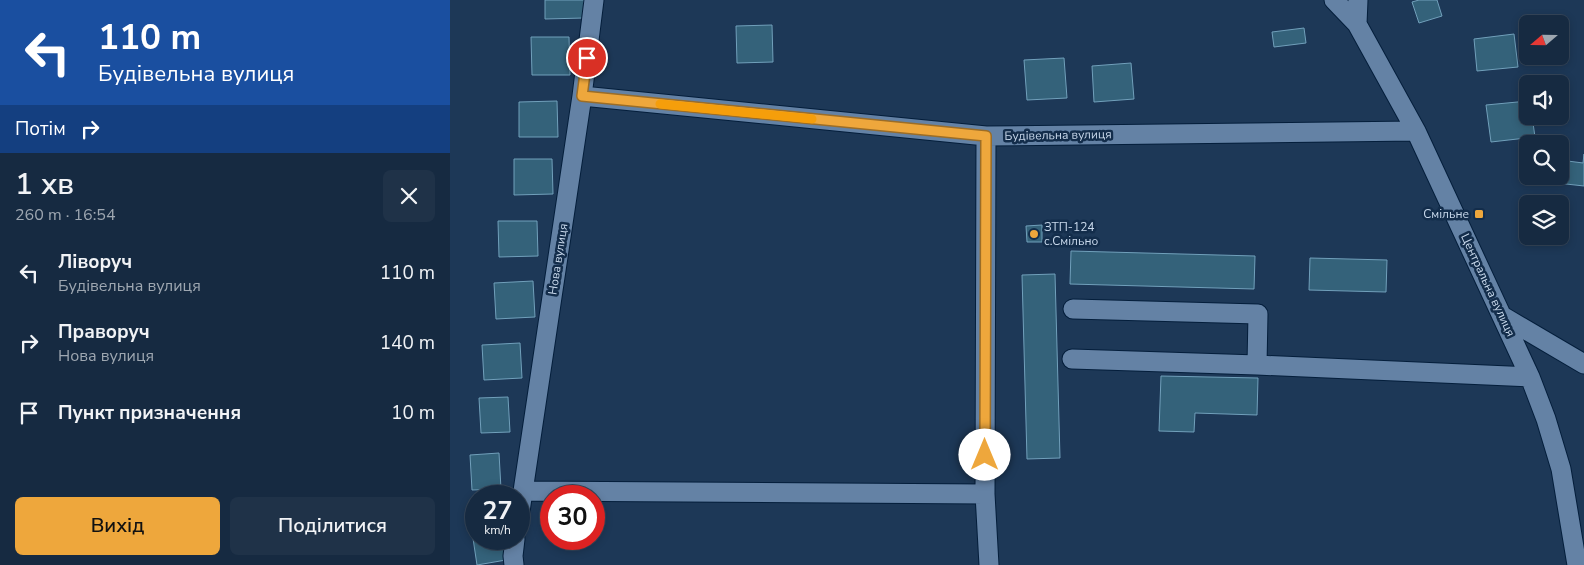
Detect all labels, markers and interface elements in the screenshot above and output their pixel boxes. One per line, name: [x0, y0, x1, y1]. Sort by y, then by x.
text: 110 m: [98, 14, 201, 61]
north arrow: [1519, 15, 1569, 65]
map controls: [1519, 15, 1569, 245]
icon: left: [15, 20, 80, 85]
pin: [566, 37, 608, 79]
icon: arrive: [573, 44, 601, 72]
text: Будівельна вулиця: [98, 59, 294, 89]
button: sound: [1519, 75, 1569, 125]
icon: right: [76, 115, 104, 143]
text: Потім: [15, 116, 66, 142]
street label: Будівельна вулиця: [1004, 126, 1112, 144]
button: search: [1519, 135, 1569, 185]
text: 1 хв: [15, 164, 74, 205]
button: close: [383, 170, 435, 222]
button: layers: [1519, 195, 1569, 245]
text: 260 m · 16:54: [15, 204, 116, 226]
place label: Смільне: [1423, 206, 1469, 222]
marker: Смільне: [1473, 208, 1485, 220]
place label: ЗТП-124 с.Смільно: [1044, 219, 1098, 249]
street label: Нова вулиця: [544, 222, 572, 296]
marker: ЗТП-124 с.Смільно: [1028, 228, 1040, 240]
street label: Центральна вулиця: [1457, 231, 1519, 339]
text: Ліворуч: [58, 249, 132, 275]
icon: left: [15, 259, 43, 287]
text: 110 m: [380, 260, 435, 286]
text: Будівельна вулиця: [58, 275, 201, 297]
text: Праворуч: [58, 319, 150, 345]
icon: right: [15, 329, 43, 357]
text: 140 m: [380, 330, 435, 356]
text: Нова вулиця: [58, 345, 154, 367]
icon: arrive: [15, 399, 43, 427]
text: Пункт призначення: [58, 400, 241, 426]
text: 10 m: [391, 400, 435, 426]
position arrow: [958, 428, 1010, 480]
speed limit sign: 30: [540, 485, 605, 550]
text: 27: [482, 494, 513, 528]
button: Вихід: [15, 497, 220, 555]
button: Поділитися: [230, 497, 435, 555]
text: km/h: [484, 522, 511, 538]

